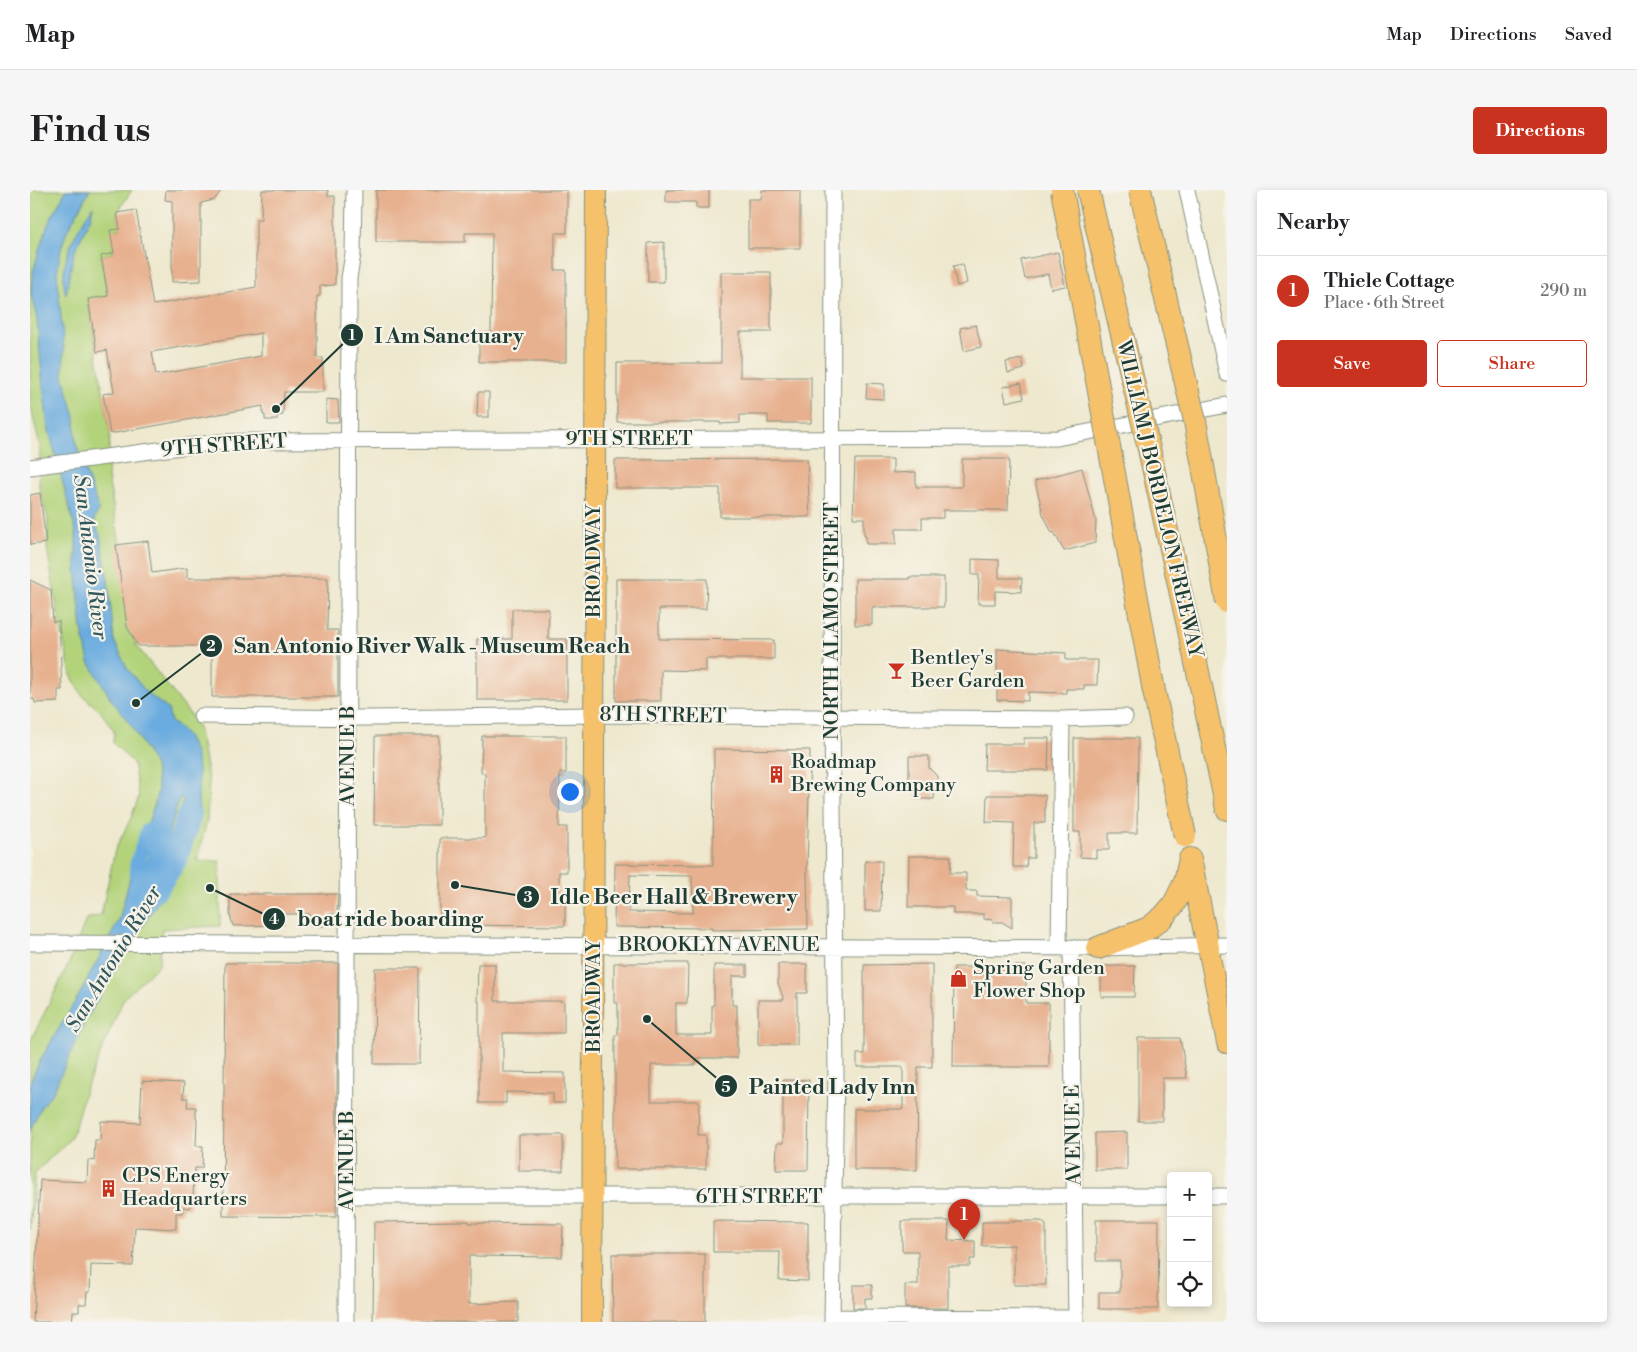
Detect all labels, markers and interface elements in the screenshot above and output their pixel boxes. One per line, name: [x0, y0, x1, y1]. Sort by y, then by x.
text: Map: [25, 20, 75, 50]
text: Map: [1386, 23, 1422, 46]
text: Directions: [1450, 23, 1537, 46]
text: Saved: [1565, 23, 1612, 46]
button: Directions: [1473, 107, 1607, 154]
text: Find us: [30, 109, 150, 152]
text: Nearby: [1277, 210, 1350, 236]
text: Thiele Cottage: [1324, 269, 1455, 293]
text: 1: [1289, 281, 1297, 301]
text: 290 m: [1540, 281, 1587, 301]
text: Place · 6th Street: [1324, 293, 1445, 313]
callout: I Am Sanctuary: [339, 317, 534, 353]
text: I Am Sanctuary: [374, 324, 524, 350]
text: 1: [348, 326, 356, 345]
street label: WILLIAM J BORDELON FREEWAY: [1110, 337, 1208, 661]
button: Save: [1277, 340, 1427, 387]
button: Share: [1437, 340, 1587, 387]
street label: 9TH STREET: [565, 427, 693, 452]
street label: 9TH STREET: [160, 429, 288, 463]
water label: San Antonio River: [67, 473, 113, 642]
street label: NORTH ALAMO STREET: [820, 502, 845, 740]
street label: BROADWAY: [582, 503, 607, 619]
callout: San Antonio River Walk - Museum Reach: [199, 628, 640, 664]
text: San Antonio River Walk - Museum Reach: [234, 634, 630, 660]
text: 2: [206, 637, 216, 656]
place label: Bentley's Beer Garden: [910, 646, 1025, 694]
bar icon: Bentley's Beer Garden: [887, 660, 907, 680]
street label: 8TH STREET: [599, 702, 727, 730]
street label: AVENUE B: [336, 705, 361, 808]
place label: Roadmap Brewing Company: [790, 750, 956, 798]
building icon: Roadmap Brewing Company: [767, 764, 787, 784]
your location: [557, 779, 583, 805]
callout: Idle Beer Hall & Brewery: [516, 879, 808, 915]
water label: San Antonio River: [60, 880, 168, 1037]
text: Idle Beer Hall & Brewery: [551, 885, 798, 911]
text: 3: [523, 888, 533, 907]
callout: boat ride boarding: [262, 901, 492, 937]
text: boat ride boarding: [297, 907, 484, 933]
text: 4: [269, 910, 279, 929]
street label: BROOKLYN AVENUE: [617, 933, 820, 958]
street label: BROADWAY: [582, 938, 607, 1054]
place label: Spring Garden Flower Shop: [973, 956, 1105, 1004]
shop icon: Spring Garden Flower Shop: [949, 969, 969, 989]
callout: Painted Lady Inn: [713, 1068, 925, 1104]
text: Painted Lady Inn: [749, 1075, 915, 1101]
text: 5: [721, 1078, 731, 1097]
street label: AVENUE E: [1061, 1084, 1087, 1187]
street label: AVENUE B: [335, 1110, 360, 1213]
place label: CPS Energy Headquarters: [122, 1164, 247, 1212]
map controls: [1167, 1172, 1212, 1307]
button: +: [1167, 1172, 1212, 1217]
building icon: CPS Energy Headquarters: [98, 1178, 118, 1198]
street label: 6TH STREET: [695, 1185, 823, 1210]
pin: 1: [948, 1199, 980, 1240]
button: −: [1167, 1217, 1212, 1262]
button: locate: [1167, 1262, 1212, 1307]

